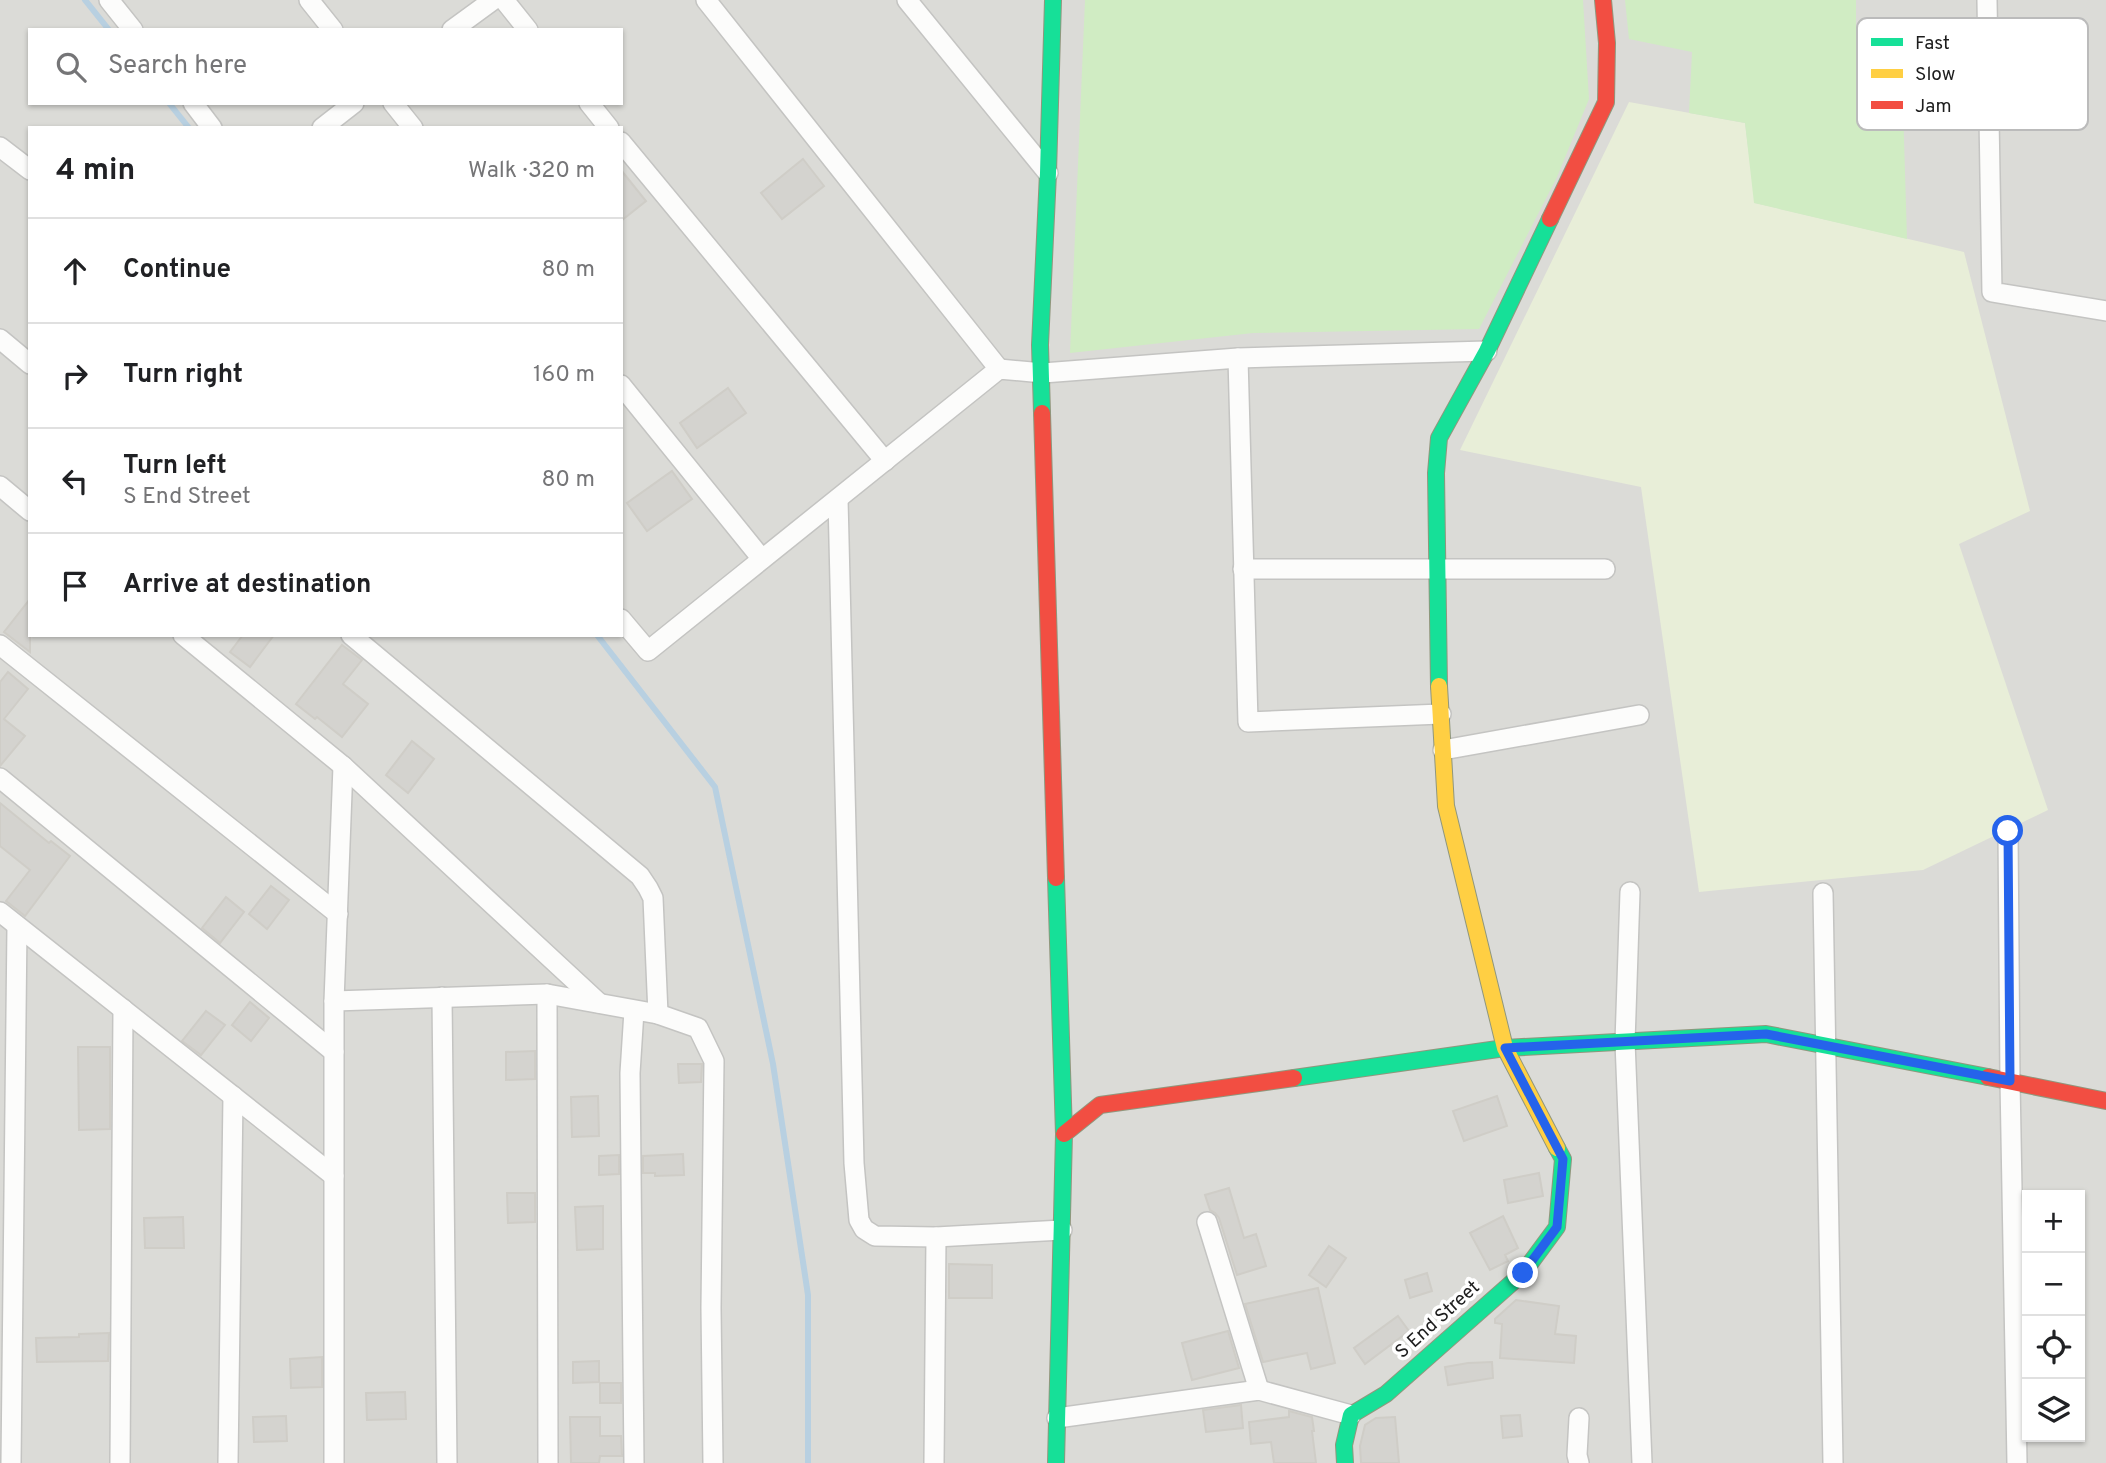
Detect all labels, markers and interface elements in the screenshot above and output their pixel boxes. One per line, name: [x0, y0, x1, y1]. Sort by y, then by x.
legend: [1857, 18, 2088, 130]
search box: [28, 28, 623, 105]
text: Fast: [1915, 32, 1950, 56]
icon: search: [52, 48, 90, 86]
text: Search here: [108, 50, 247, 83]
text: Slow: [1915, 63, 1955, 87]
text: Jam: [1915, 95, 1952, 119]
text: 4 min: [56, 153, 135, 190]
text: Walk · 320 m: [468, 157, 595, 186]
icon: ahead: [56, 252, 94, 290]
text: Continue: [123, 254, 231, 287]
text: 80 m: [542, 256, 595, 285]
icon: right: [56, 357, 94, 395]
text: Turn right: [123, 359, 243, 392]
text: 160 m: [533, 361, 595, 390]
text: Turn left: [123, 450, 227, 483]
icon: left: [56, 462, 94, 500]
text: 80 m: [542, 466, 595, 495]
text: S End Street: [123, 483, 251, 512]
icon: arrive: [56, 567, 94, 605]
text: Arrive at destination: [123, 569, 371, 602]
route start: [1992, 815, 2023, 846]
map controls: [2022, 1190, 2085, 1442]
button: +: [2022, 1190, 2085, 1253]
button: −: [2022, 1253, 2085, 1316]
route end: [1507, 1257, 1538, 1288]
street label: S End Street: [1391, 1276, 1485, 1364]
button: locate: [2022, 1316, 2085, 1379]
button: layers: [2022, 1379, 2085, 1442]

